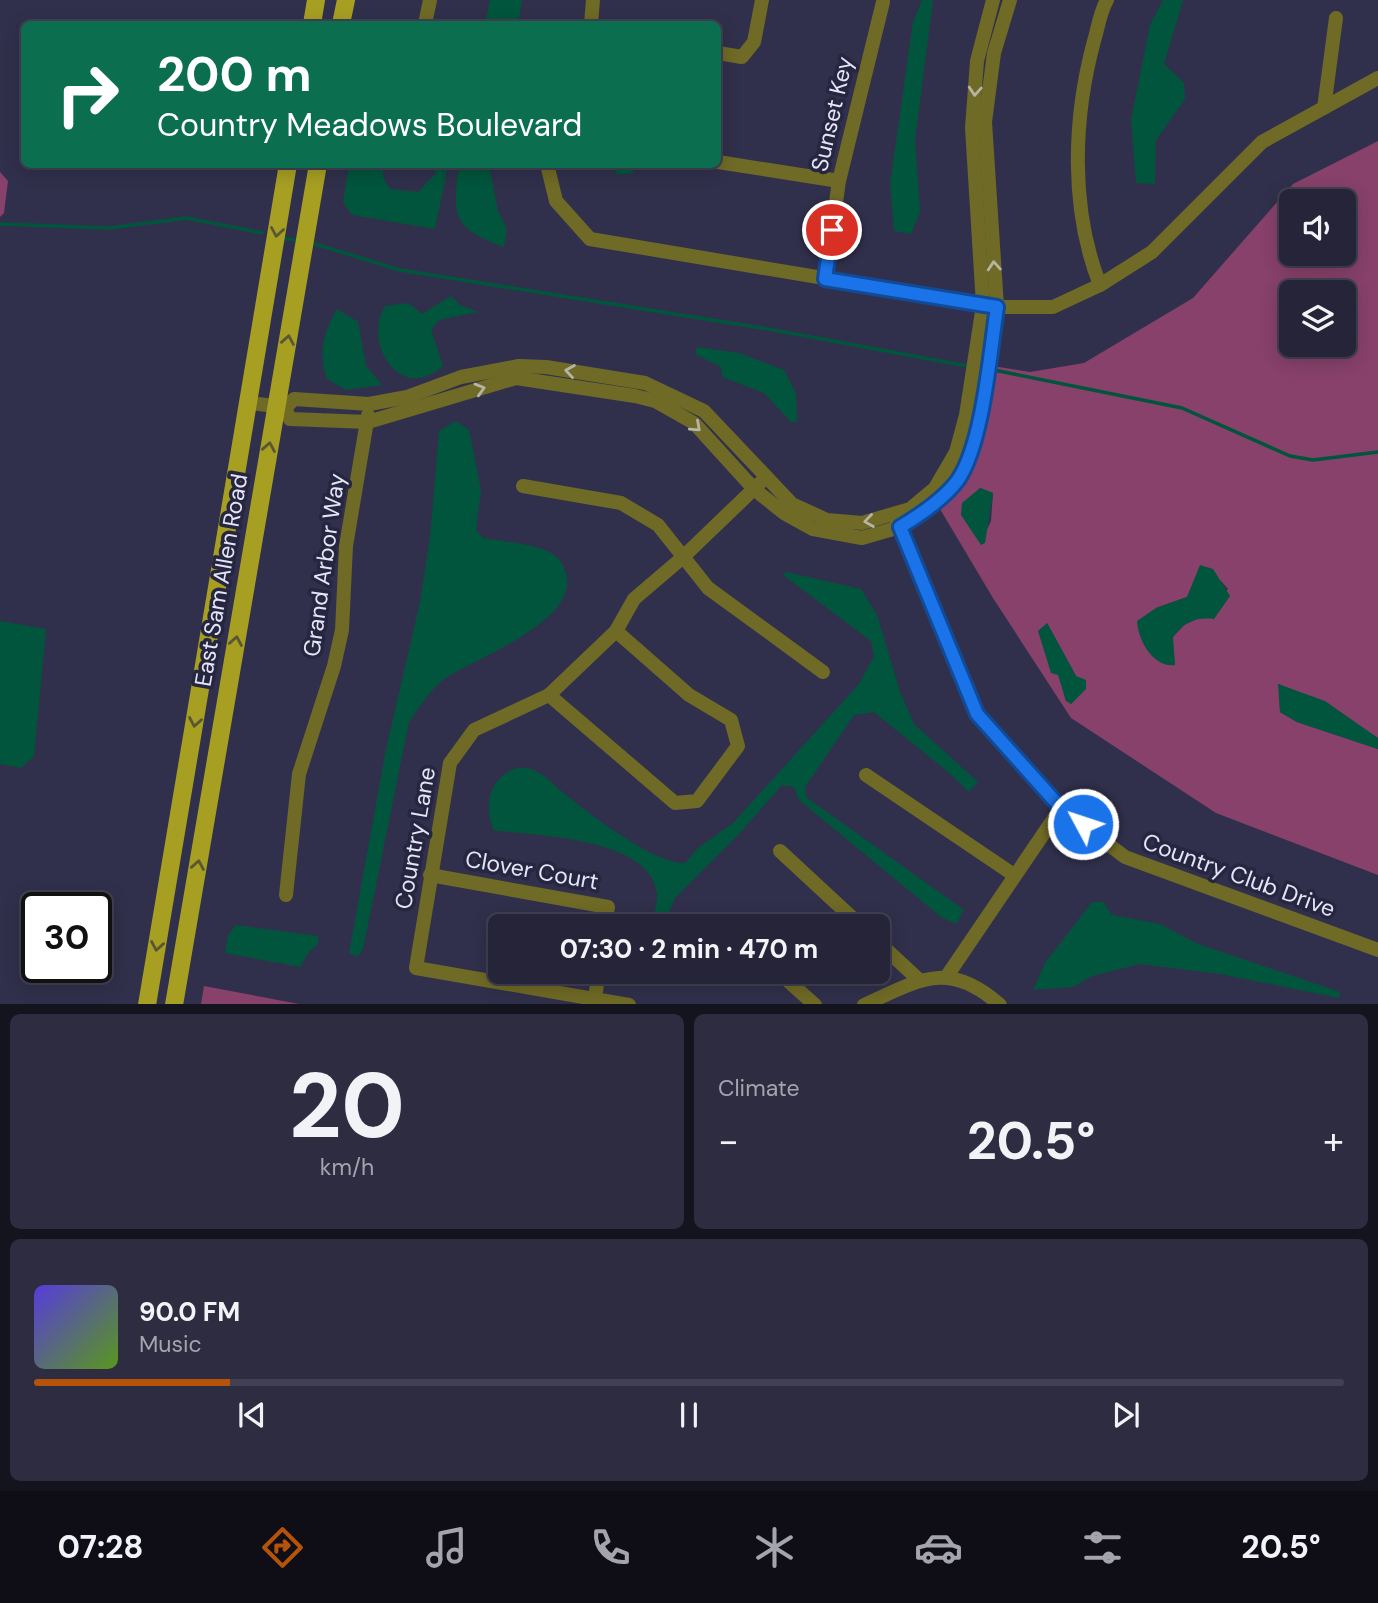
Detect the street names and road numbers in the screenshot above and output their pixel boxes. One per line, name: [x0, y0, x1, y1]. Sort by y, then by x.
street label: Sunset Key: [804, 53, 860, 174]
street label: East Sam Allen Road: [188, 471, 254, 689]
street label: Grand Arbor Way: [296, 471, 352, 659]
street label: Country Lane: [388, 765, 442, 911]
street label: Country Club Drive: [1139, 826, 1339, 924]
street label: Clover Court: [463, 844, 601, 896]

